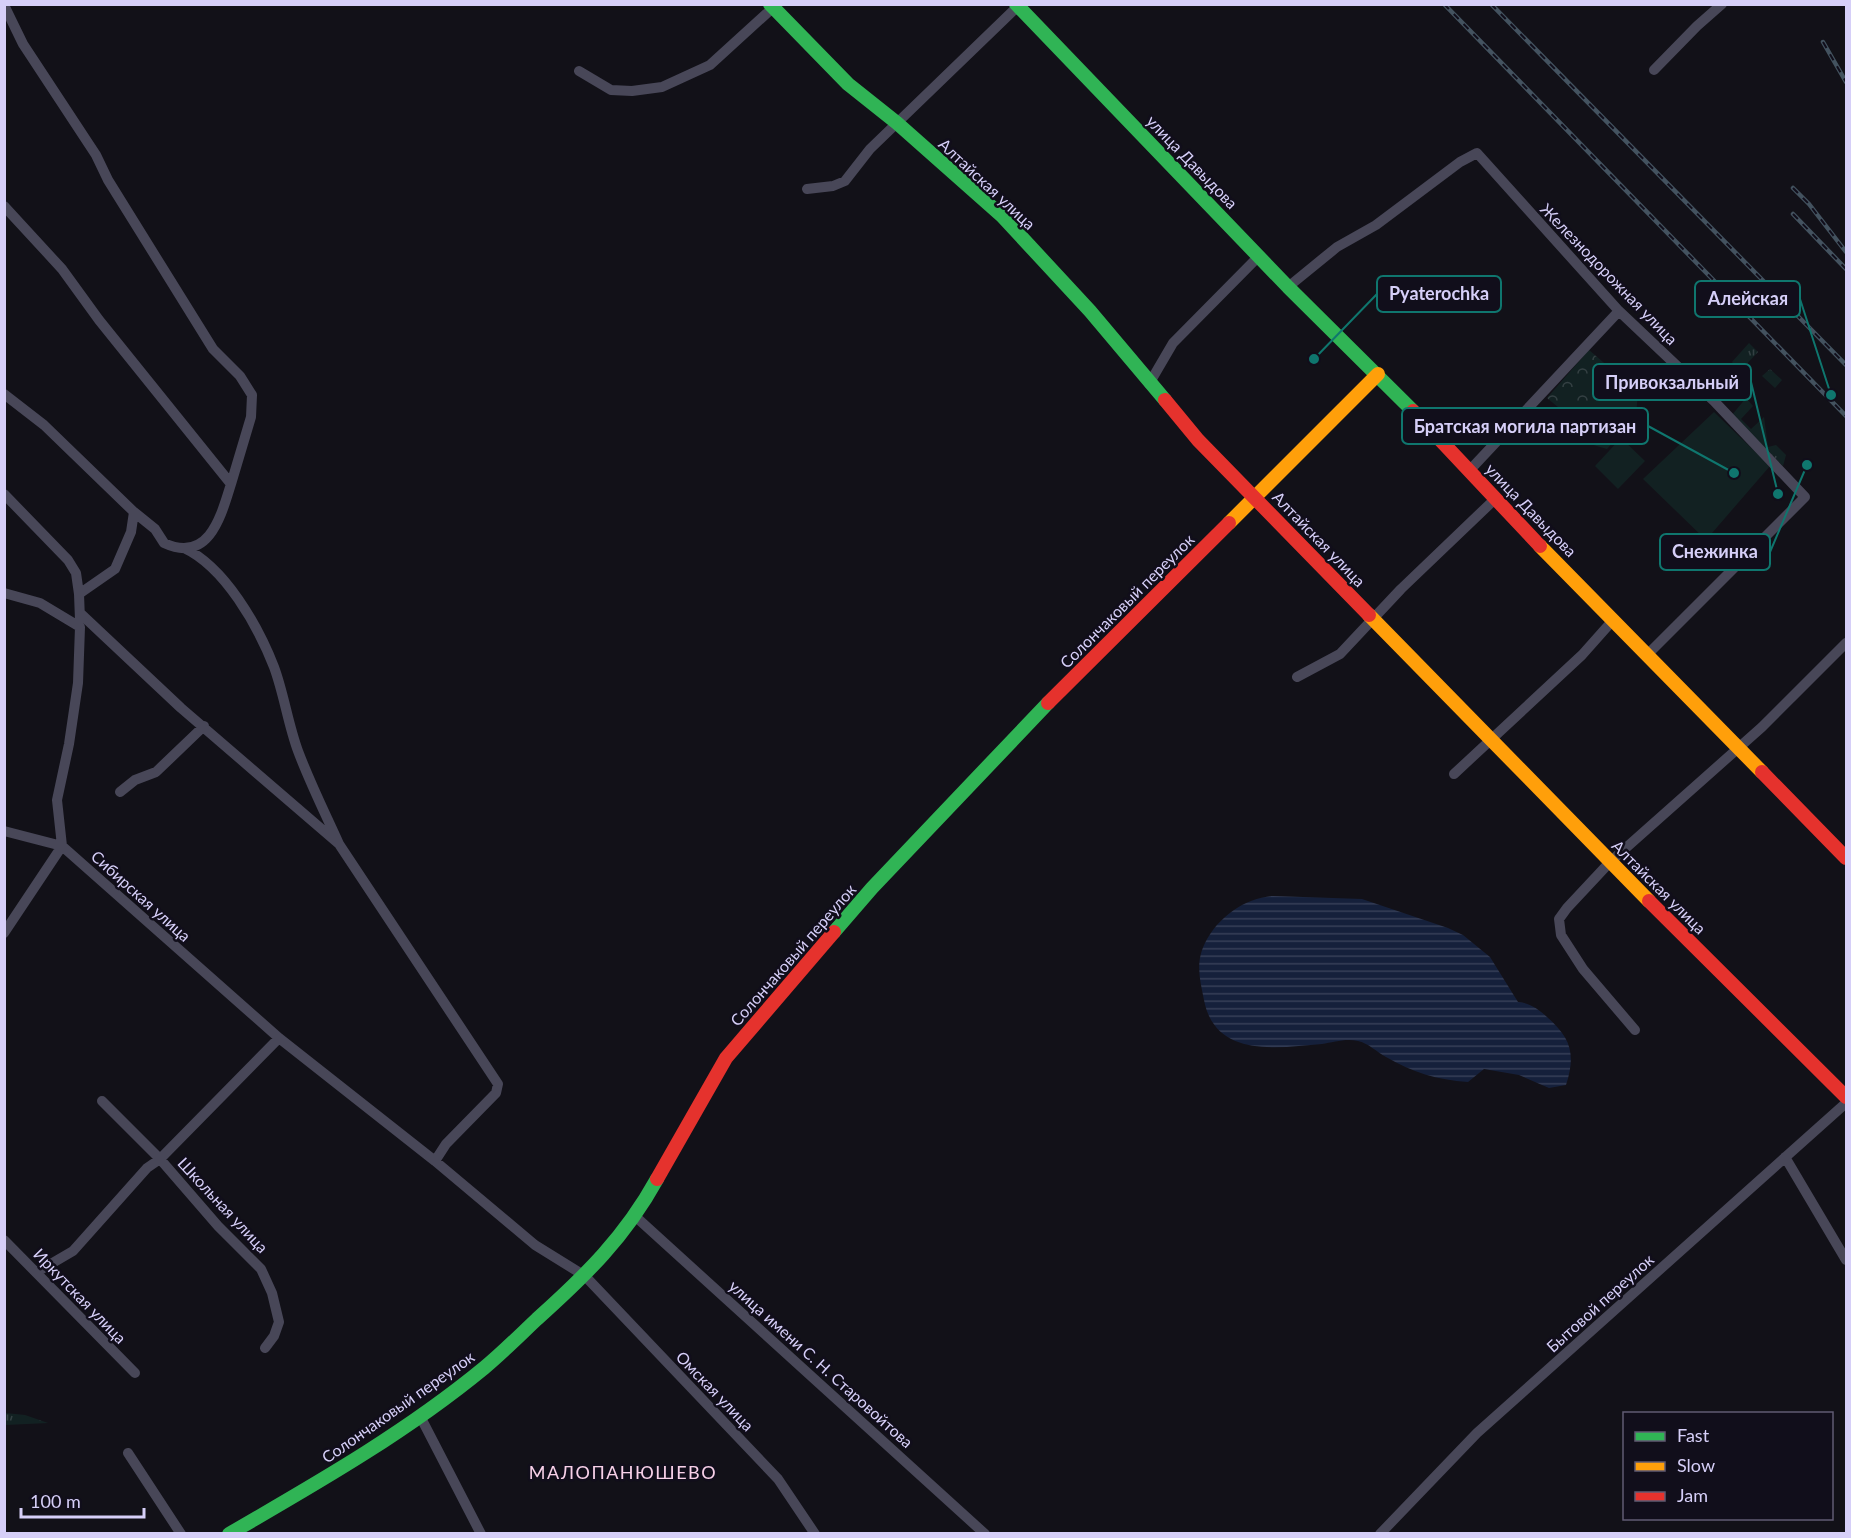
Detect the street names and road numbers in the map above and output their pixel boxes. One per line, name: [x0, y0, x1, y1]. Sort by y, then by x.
street label: улица Давыдова: [1143, 111, 1242, 212]
street label: Алтайская улица: [935, 134, 1040, 233]
street label: Железнодорожная улица: [1537, 199, 1682, 348]
street label: улица Давыдова: [1482, 459, 1581, 560]
street label: Алтайская улица: [1269, 487, 1370, 590]
street label: Солончаковый переулок: [1056, 529, 1198, 672]
street label: Алтайская улица: [1608, 836, 1710, 938]
street label: Сибирская улица: [88, 846, 195, 945]
street label: Солончаковый переулок: [726, 879, 860, 1029]
street label: Школьная улица: [174, 1153, 272, 1256]
street label: Иркутская улица: [30, 1244, 131, 1347]
street label: Бытовой переулок: [1542, 1249, 1658, 1356]
street label: улица имени С. Н. Старовойтова: [725, 1276, 917, 1451]
street label: Солончаковый переулок: [318, 1346, 478, 1466]
street label: Омская улица: [673, 1347, 758, 1434]

